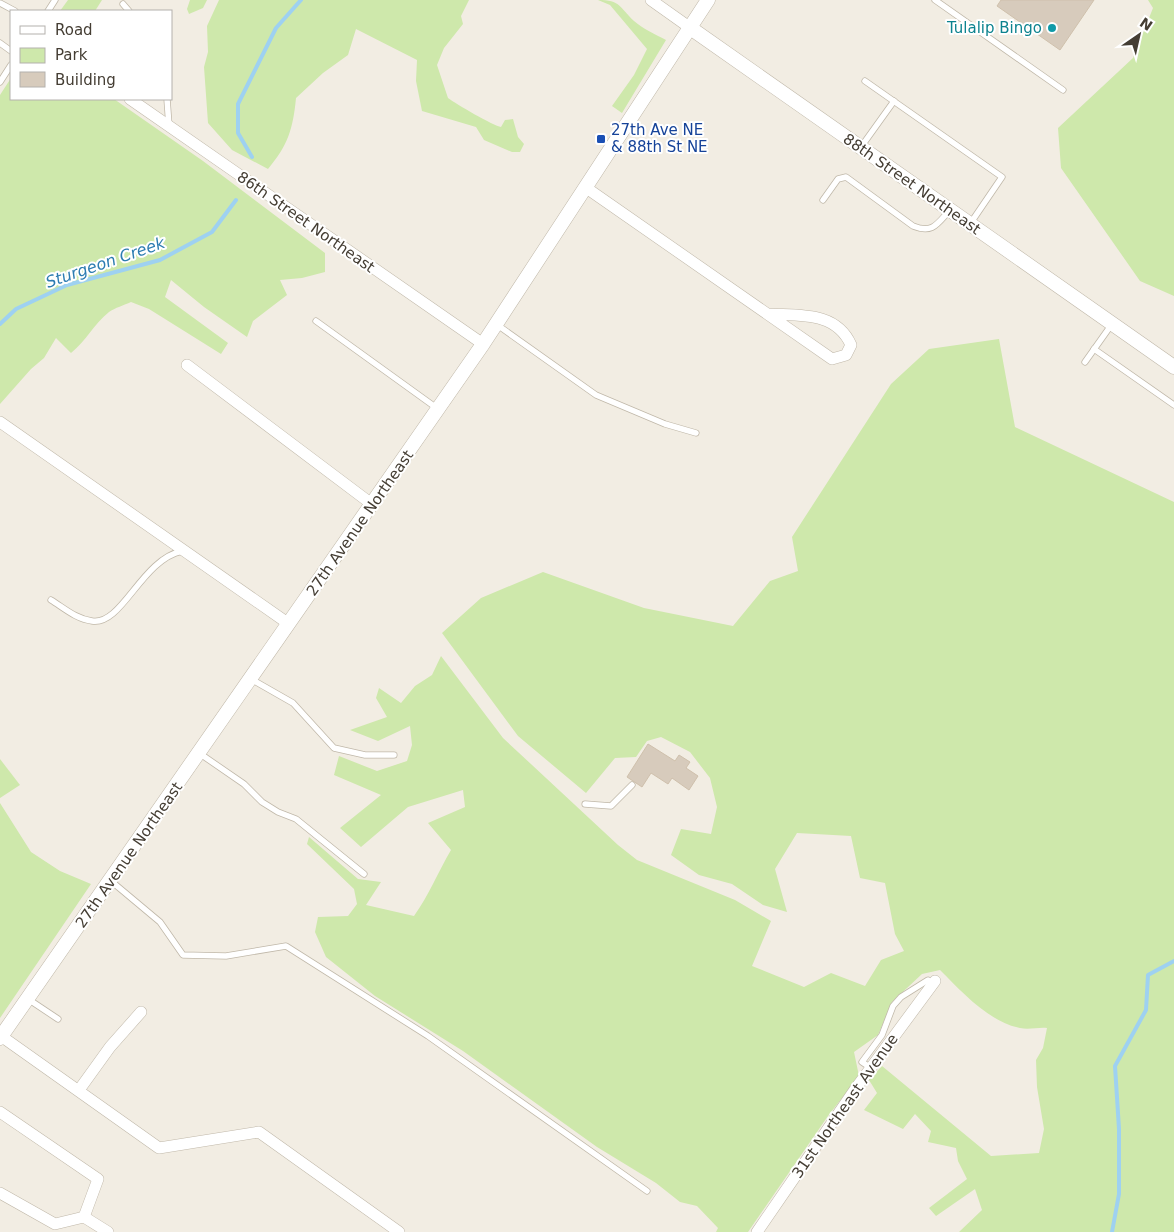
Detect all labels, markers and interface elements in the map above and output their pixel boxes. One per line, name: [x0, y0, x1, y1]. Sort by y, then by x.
legend: [10, 10, 172, 100]
north arrow: [1114, 10, 1164, 60]
text: N: [1137, 14, 1156, 34]
place label: Tulalip Bingo: [946, 19, 1042, 37]
text: Road: [55, 21, 93, 39]
marker: Tulalip Bingo: [1046, 22, 1058, 34]
text: Park: [55, 46, 88, 64]
text: Building: [55, 71, 116, 89]
place label: 27th Ave NE & 88th St NE: [611, 121, 708, 156]
street label: 88th Street Northeast: [840, 130, 984, 238]
marker: 27th Ave NE & 88th St NE: [595, 133, 607, 145]
street label: 86th Street Northeast: [234, 168, 378, 276]
water label: Sturgeon Creek: [43, 233, 168, 292]
street label: 27th Avenue Northeast: [303, 447, 417, 599]
street label: 27th Avenue Northeast: [72, 779, 186, 931]
street label: 31st Northeast Avenue: [788, 1030, 902, 1182]

